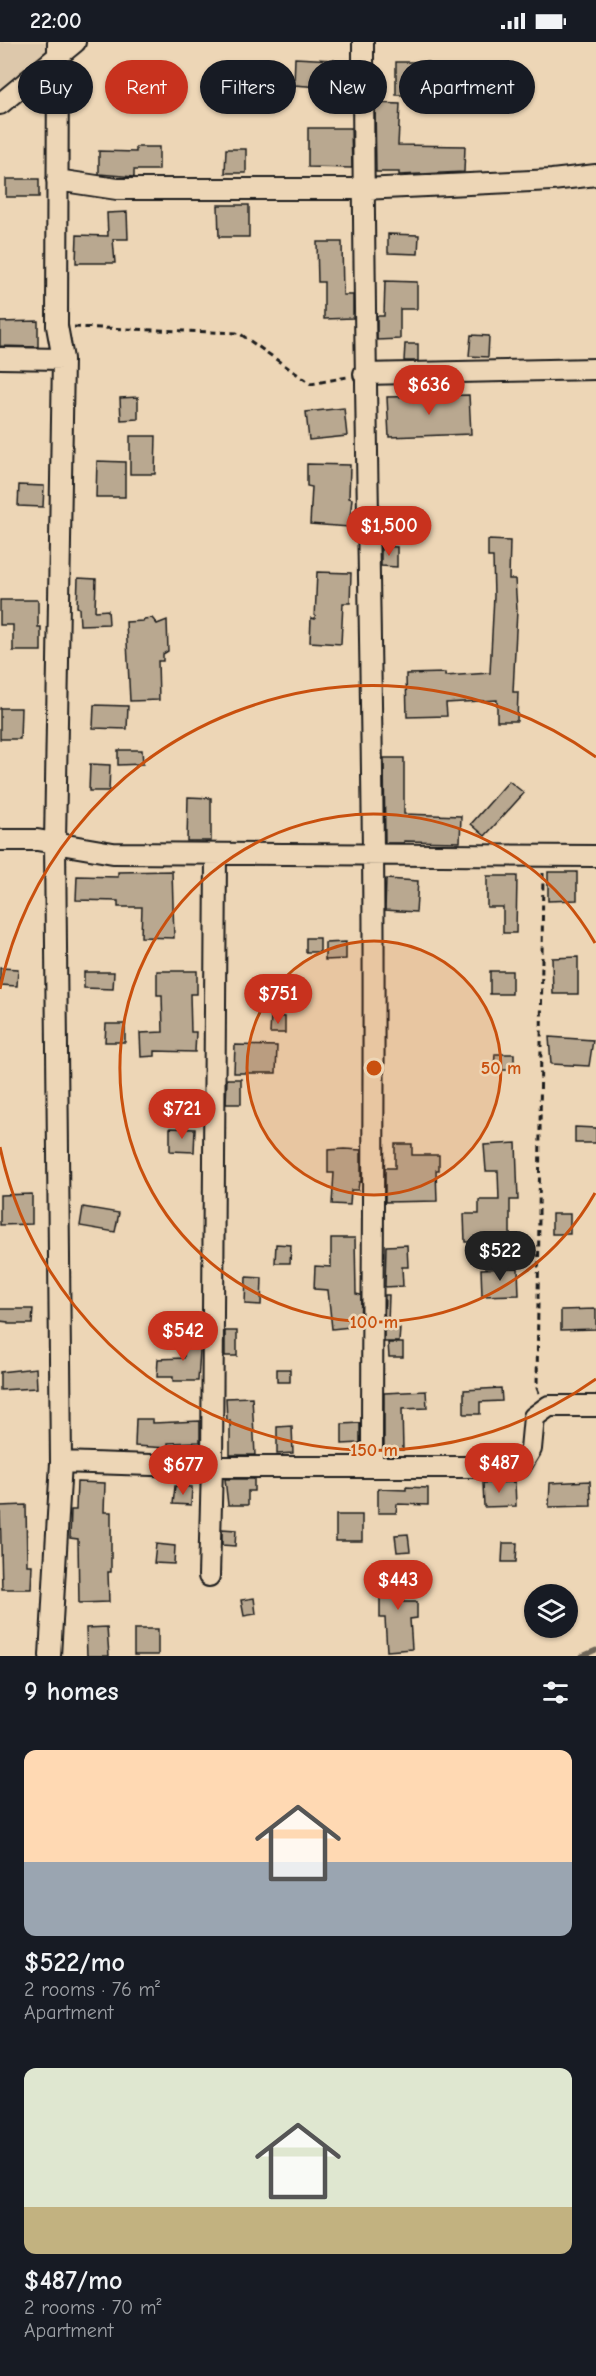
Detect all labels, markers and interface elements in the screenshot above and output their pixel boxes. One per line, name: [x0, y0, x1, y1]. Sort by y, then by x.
text: 22:00: [30, 8, 82, 34]
chip: Buy: [18, 60, 93, 114]
chip: Rent: [105, 60, 188, 114]
chip: Filters: [200, 60, 296, 114]
chip: New: [308, 60, 387, 114]
chip: Apartment: [399, 60, 535, 114]
pin: $636: [393, 365, 465, 416]
text: $636: [408, 373, 450, 396]
pin: $1,500: [340, 506, 438, 557]
text: $1,500: [360, 514, 418, 537]
pin: $751: [242, 974, 314, 1025]
text: $751: [258, 982, 298, 1005]
centre of rings: [364, 1058, 384, 1078]
text: 50 m: [481, 1058, 521, 1079]
pin: $721: [146, 1089, 218, 1140]
text: $721: [163, 1097, 201, 1120]
pin: $522: [464, 1231, 536, 1282]
text: $522: [479, 1239, 521, 1262]
pin: $542: [147, 1311, 219, 1362]
text: 100 m: [350, 1312, 398, 1333]
text: $542: [162, 1319, 204, 1342]
text: 150 m: [350, 1440, 398, 1461]
pin: $487: [463, 1443, 535, 1494]
pin: $677: [147, 1445, 219, 1496]
text: $487: [479, 1451, 519, 1474]
text: $677: [163, 1453, 203, 1476]
pin: $443: [362, 1560, 434, 1611]
text: $443: [378, 1568, 418, 1591]
map controls: [524, 1584, 578, 1638]
button: layers: [524, 1584, 578, 1638]
icon: filters: [539, 1676, 572, 1709]
text: 9 homes: [24, 1677, 119, 1707]
icon: home: [244, 1789, 352, 1897]
text: $522/mo: [24, 1948, 125, 1978]
text: 2 rooms · 76 m²: [24, 1978, 160, 2001]
text: Apartment: [24, 2001, 114, 2024]
icon: home: [244, 2107, 352, 2215]
text: $487/mo: [24, 2266, 122, 2296]
text: 2 rooms · 70 m²: [24, 2296, 161, 2319]
text: Apartment: [24, 2319, 114, 2342]

